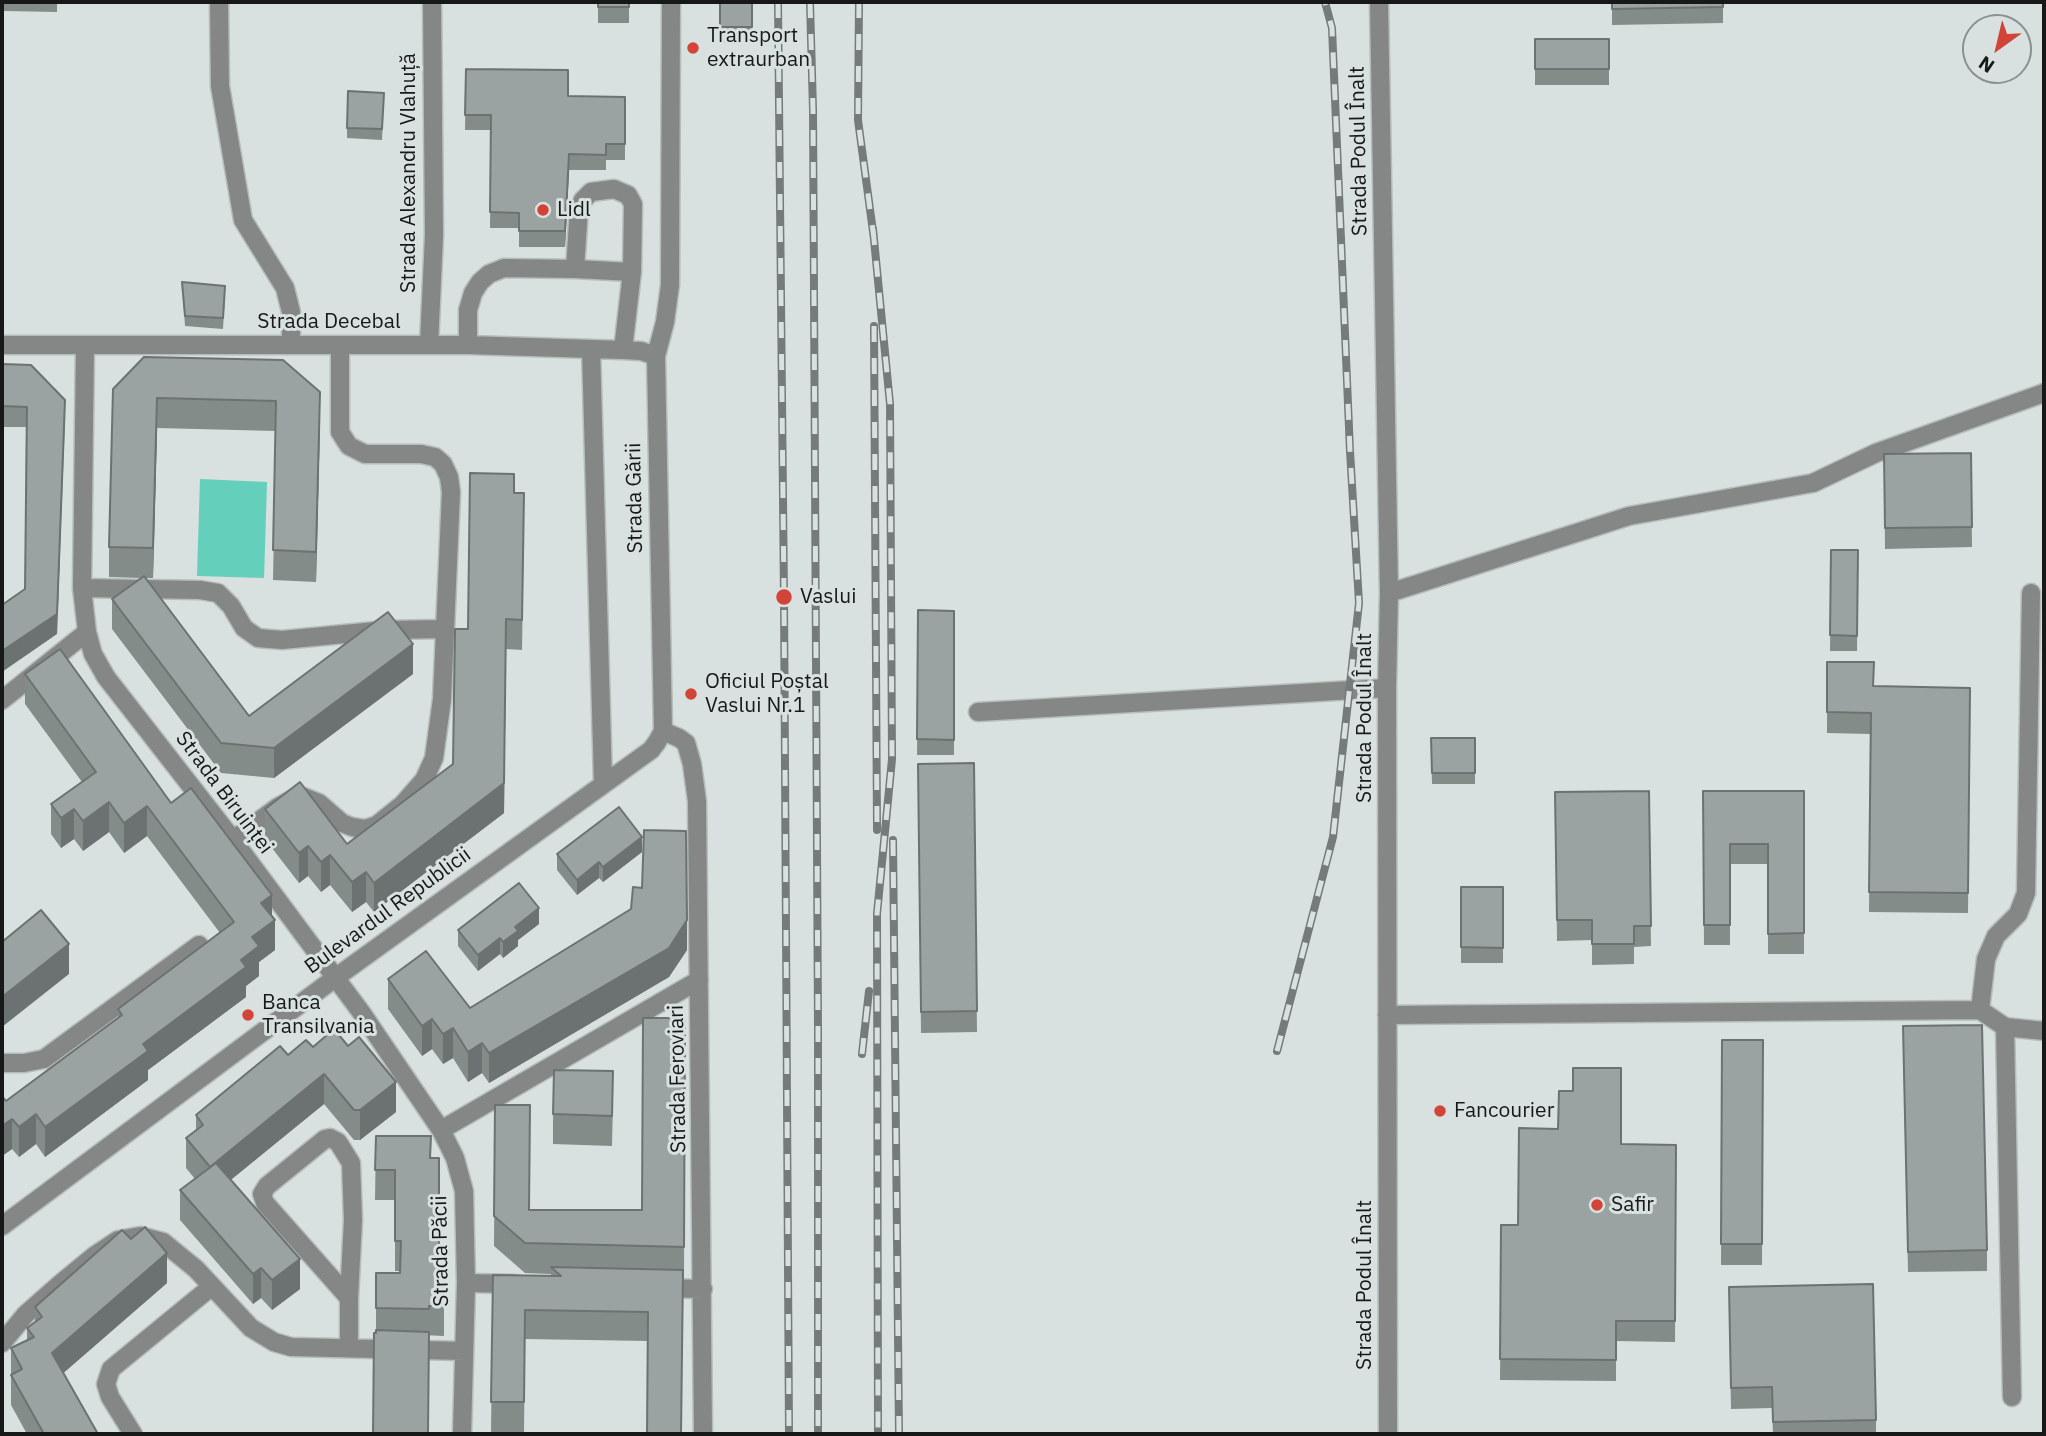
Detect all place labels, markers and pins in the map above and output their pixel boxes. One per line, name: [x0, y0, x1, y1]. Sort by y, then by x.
place label: Transport extraurban: [707, 23, 810, 73]
marker: Transport extraurban: [685, 40, 701, 56]
place label: Lidl: [557, 197, 591, 223]
marker: Lidl: [535, 202, 551, 218]
place label: Vaslui: [800, 584, 856, 610]
marker: Vaslui: [774, 587, 794, 607]
place label: Oficiul Poștal Vaslui Nr.1: [705, 669, 829, 719]
marker: Oficiul Poștal Vaslui Nr.1: [683, 686, 699, 702]
place label: Banca Transilvania: [262, 990, 375, 1040]
marker: Banca Transilvania: [240, 1007, 256, 1023]
place label: Fancourier: [1454, 1098, 1554, 1124]
marker: Fancourier: [1432, 1103, 1448, 1119]
place label: Safir: [1611, 1192, 1654, 1218]
marker: Safir: [1589, 1197, 1605, 1213]

